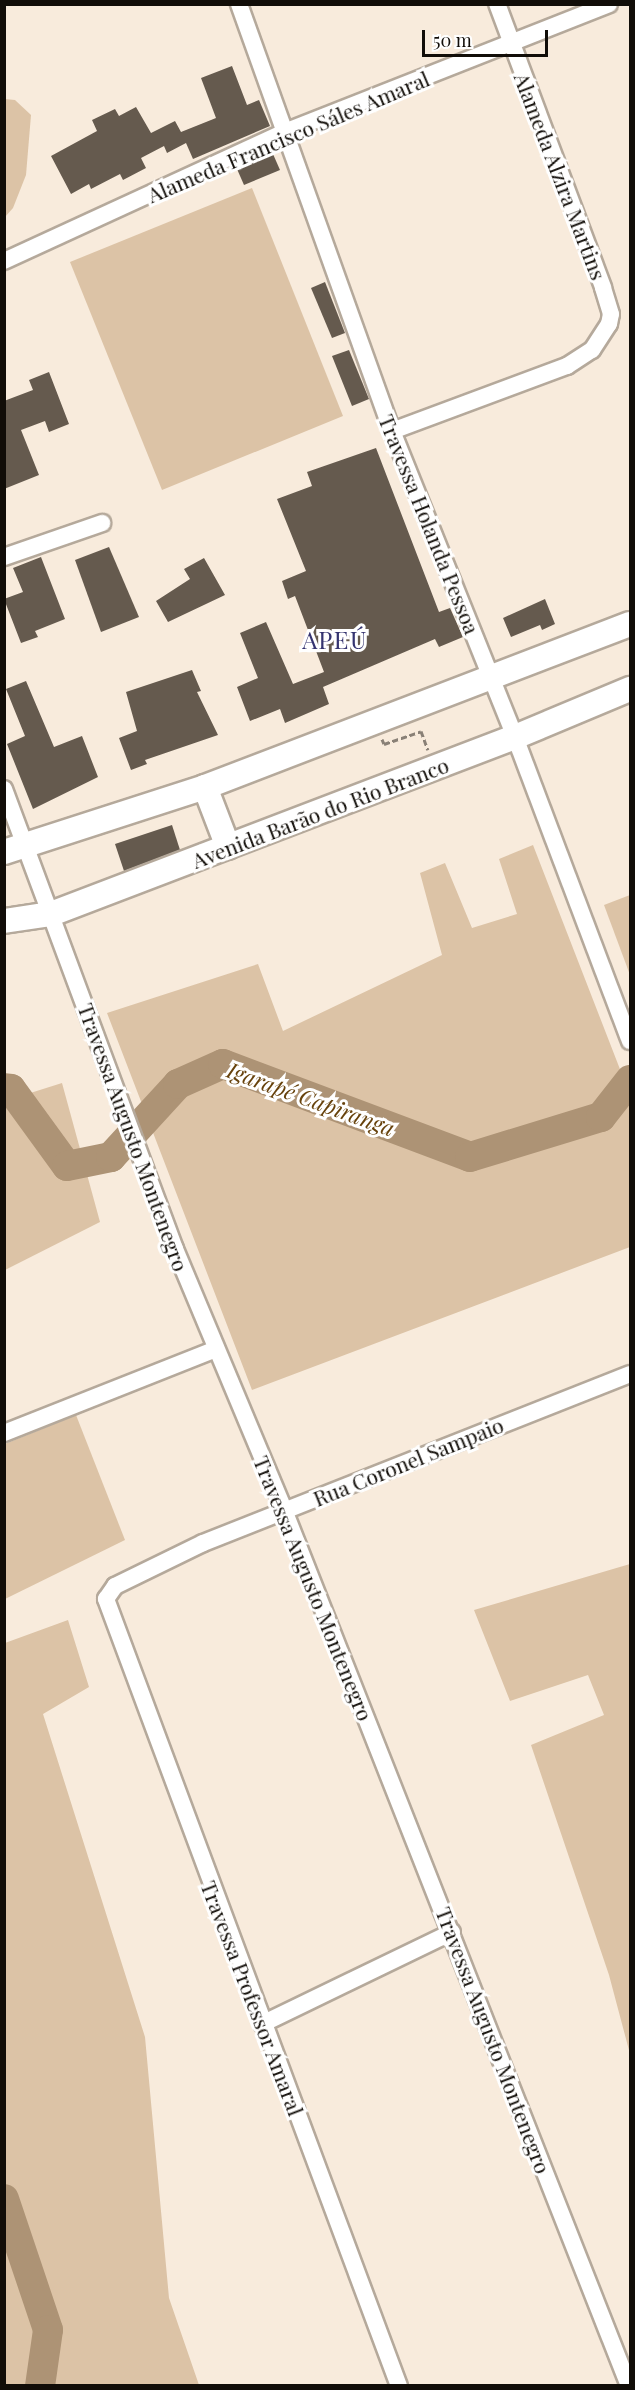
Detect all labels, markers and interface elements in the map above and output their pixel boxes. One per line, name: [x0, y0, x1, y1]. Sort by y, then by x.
scale bar: [425, 18, 551, 56]
text: 50 m: [433, 28, 472, 52]
street label: Alameda Francisco Sáles Amaral: [143, 65, 433, 207]
street label: Alameda Alzira Martins: [510, 68, 612, 284]
street label: Travessa Holanda Pessoa: [374, 410, 486, 638]
district label: APEÚ: [302, 626, 368, 654]
street label: Avenida Barão do Rio Branco: [188, 751, 452, 873]
street label: Travessa Augusto Montenegro: [74, 999, 194, 1275]
water label: Igarapé Capiranga: [224, 1057, 398, 1141]
street label: Rua Coronel Sampaio: [309, 1411, 507, 1511]
street label: Travessa Augusto Montenegro: [249, 1452, 379, 1724]
street label: Travessa Professor Amaral: [196, 1876, 310, 2120]
street label: Travessa Augusto Montenegro: [431, 1903, 557, 2177]

